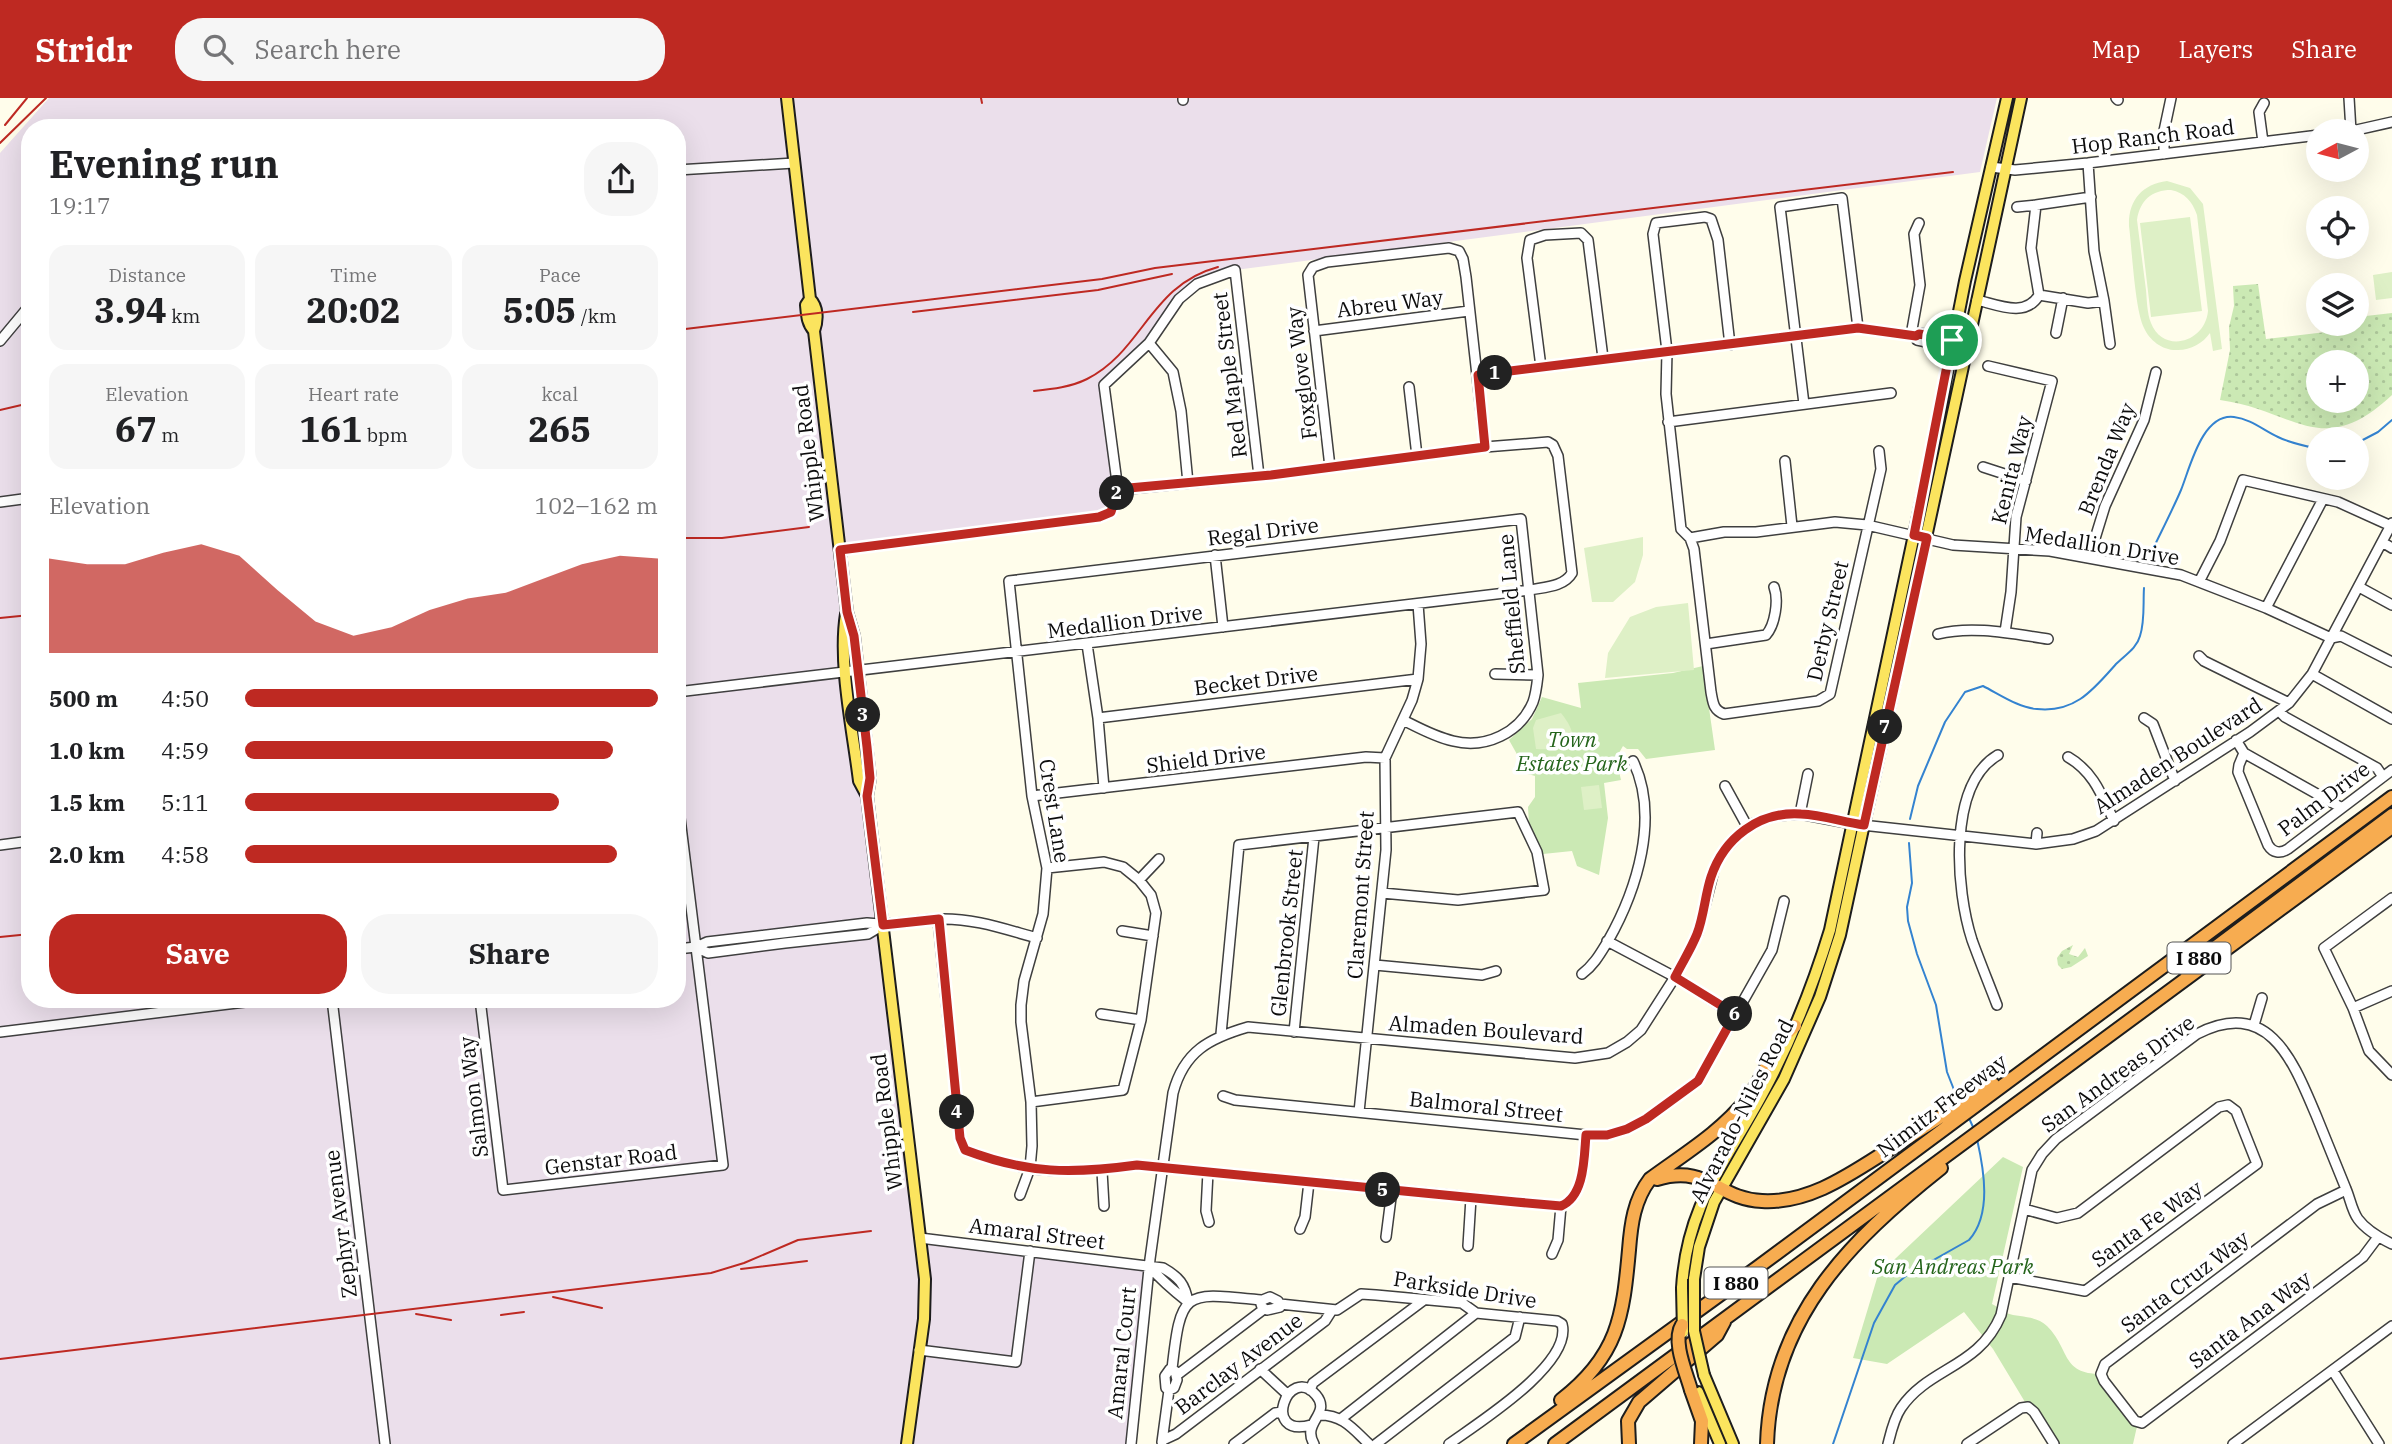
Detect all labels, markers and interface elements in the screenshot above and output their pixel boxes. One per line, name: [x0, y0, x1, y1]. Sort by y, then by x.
search box: [175, 18, 665, 81]
text: Stridr: [35, 28, 133, 71]
icon: search: [199, 30, 237, 68]
text: Search here: [255, 32, 401, 66]
text: Map: [2092, 33, 2140, 65]
text: Layers: [2178, 33, 2253, 65]
text: Share: [2291, 33, 2357, 65]
street label: Hop Ranch Road: [2070, 112, 2236, 160]
north arrow: [2306, 119, 2370, 182]
map controls: [2306, 119, 2369, 490]
text: Evening run: [49, 139, 279, 188]
button: share: [584, 142, 658, 216]
text: 19:17: [49, 190, 111, 220]
button: locate: [2306, 196, 2369, 259]
text: Distance: [108, 263, 186, 287]
text: Time: [330, 263, 377, 287]
text: Pace: [539, 263, 581, 287]
button: layers: [2306, 273, 2369, 336]
street label: Abreu Way: [1335, 283, 1445, 323]
text: 3.94: [94, 287, 167, 333]
text: 20:02: [306, 287, 401, 333]
text: 5:05: [503, 287, 576, 333]
street label: Red Maple Street: [1205, 291, 1253, 460]
text: km: [167, 304, 200, 328]
text: /km: [576, 304, 617, 328]
street label: Foxglove Way: [1279, 304, 1323, 441]
pin: [1922, 310, 1982, 370]
icon: arrive: [1933, 321, 1971, 359]
button: +: [2306, 350, 2369, 413]
pin: 1: [1478, 356, 1512, 390]
text: 1: [1489, 360, 1500, 384]
text: Elevation: [105, 382, 189, 406]
text: Heart rate: [308, 382, 399, 406]
text: kcal: [542, 382, 578, 406]
street label: Whipple Road: [786, 383, 830, 523]
street label: Brenda Way: [2071, 398, 2142, 519]
text: 67: [115, 406, 157, 452]
text: 161: [299, 406, 362, 452]
text: 265: [528, 406, 591, 452]
street label: Kenita Way: [1984, 412, 2038, 527]
text: m: [157, 423, 179, 447]
text: bpm: [362, 423, 408, 447]
button: −: [2306, 427, 2369, 490]
pin: 2: [1100, 476, 1134, 510]
text: 2: [1111, 480, 1122, 504]
text: Elevation: [49, 490, 150, 520]
text: 102–162 m: [534, 490, 658, 520]
street label: Regal Drive: [1206, 510, 1320, 552]
street label: Medallion Drive: [2023, 519, 2182, 571]
street label: Sheffield Lane: [1491, 533, 1531, 676]
street label: Derby Street: [1800, 558, 1854, 684]
street label: Medallion Drive: [1046, 598, 1204, 644]
street label: Becket Drive: [1192, 659, 1319, 701]
text: 500 m: [49, 683, 118, 713]
text: 4:50: [161, 683, 209, 713]
street label: Almaden Boulevard: [2088, 690, 2267, 820]
pin: 3: [846, 698, 880, 732]
text: 3: [857, 702, 868, 726]
pin: 7: [1868, 710, 1902, 744]
text: 7: [1879, 714, 1890, 738]
park label: Town Estates Park: [1515, 725, 1629, 777]
text: 1.0 km: [49, 735, 125, 765]
text: 4:59: [161, 735, 209, 765]
street label: Shield Drive: [1144, 737, 1267, 779]
street label: Palm Drive: [2272, 754, 2375, 842]
street label: Crest Lane: [1033, 757, 1077, 865]
text: 1.5 km: [49, 787, 125, 817]
text: 5:11: [161, 787, 209, 817]
street label: Claremont Street: [1340, 810, 1380, 980]
text: 2.0 km: [49, 839, 125, 869]
text: 4:58: [161, 839, 209, 869]
street label: Glenbrook Street: [1263, 848, 1309, 1018]
button: Save: [49, 914, 347, 994]
button: Share: [361, 914, 658, 994]
road number: I 880: [2168, 943, 2230, 974]
pin: 6: [1718, 996, 1752, 1032]
text: 6: [1729, 1001, 1740, 1025]
street label: Almaden Boulevard: [1388, 1008, 1585, 1050]
street label: San Andreas Drive: [2035, 1008, 2200, 1138]
street label: Alvarado-Niles Road: [1683, 1014, 1800, 1207]
street label: Salmon Way: [452, 1034, 494, 1159]
street label: Nimitz Freeway: [1871, 1047, 2013, 1163]
street label: Whipple Road: [864, 1052, 908, 1192]
street label: Balmoral Street: [1408, 1084, 1564, 1128]
pin: 4: [940, 1094, 974, 1130]
text: 4: [951, 1099, 962, 1123]
street label: Genstar Road: [543, 1137, 679, 1181]
street label: Zephyr Avenue: [317, 1148, 363, 1300]
pin: 5: [1366, 1172, 1400, 1208]
street label: Santa Fe Way: [2085, 1173, 2208, 1273]
text: 5: [1377, 1177, 1388, 1201]
street label: Amaral Street: [968, 1211, 1107, 1255]
street label: Santa Cruz Way: [2114, 1223, 2255, 1339]
park label: San Andreas Park: [1871, 1252, 2035, 1280]
street label: Santa Ana Way: [2182, 1263, 2317, 1375]
street label: Parkside Drive: [1392, 1264, 1539, 1314]
road number: I 880: [1704, 1268, 1768, 1298]
street label: Amaral Court: [1100, 1285, 1142, 1421]
street label: Barclay Avenue: [1169, 1306, 1308, 1420]

